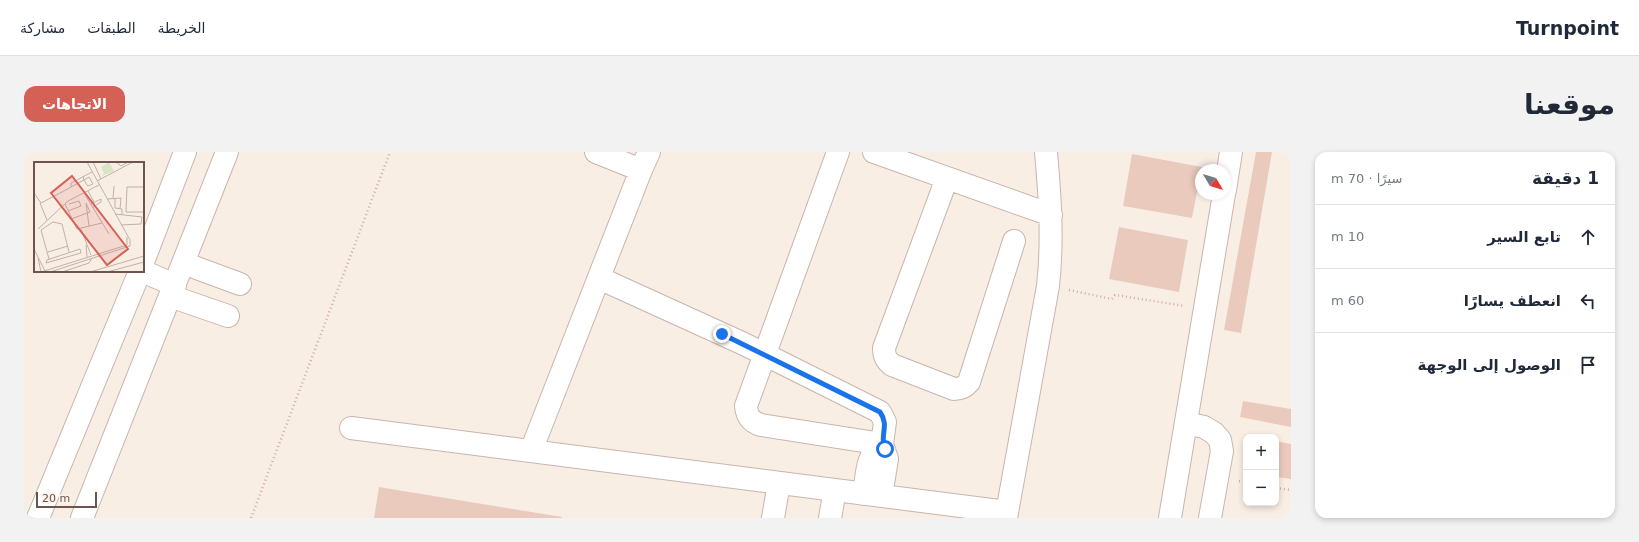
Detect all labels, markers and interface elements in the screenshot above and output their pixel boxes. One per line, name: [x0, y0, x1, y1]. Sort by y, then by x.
text: Turnpoint: [1516, 17, 1619, 39]
text: مشاركة: [20, 20, 65, 36]
text: الطبقات: [87, 20, 136, 36]
text: الخريطة: [158, 20, 205, 36]
button: الاتجاهات: [24, 86, 125, 122]
text: موقعنا: [1524, 88, 1615, 121]
inset map: [34, 162, 144, 272]
north arrow: [1195, 164, 1231, 200]
text: 1 دقيقة: [1532, 168, 1599, 188]
text: سيرًا · 70 m: [1331, 171, 1402, 186]
icon: ahead: [1577, 226, 1599, 248]
text: تابع السير: [1487, 228, 1561, 246]
text: 10 m: [1331, 229, 1364, 244]
icon: left: [1577, 290, 1599, 312]
text: انعطف يسارًا: [1464, 292, 1561, 310]
text: 60 m: [1331, 293, 1364, 308]
route end: [713, 325, 731, 343]
icon: arrive: [1577, 354, 1599, 376]
text: الوصول إلى الوجهة: [1418, 356, 1561, 374]
map controls: [1243, 434, 1279, 506]
button: +: [1243, 434, 1279, 470]
route start: [876, 440, 894, 458]
button: −: [1243, 470, 1279, 506]
scale bar: [36, 490, 97, 509]
text: 20 m: [42, 492, 70, 505]

